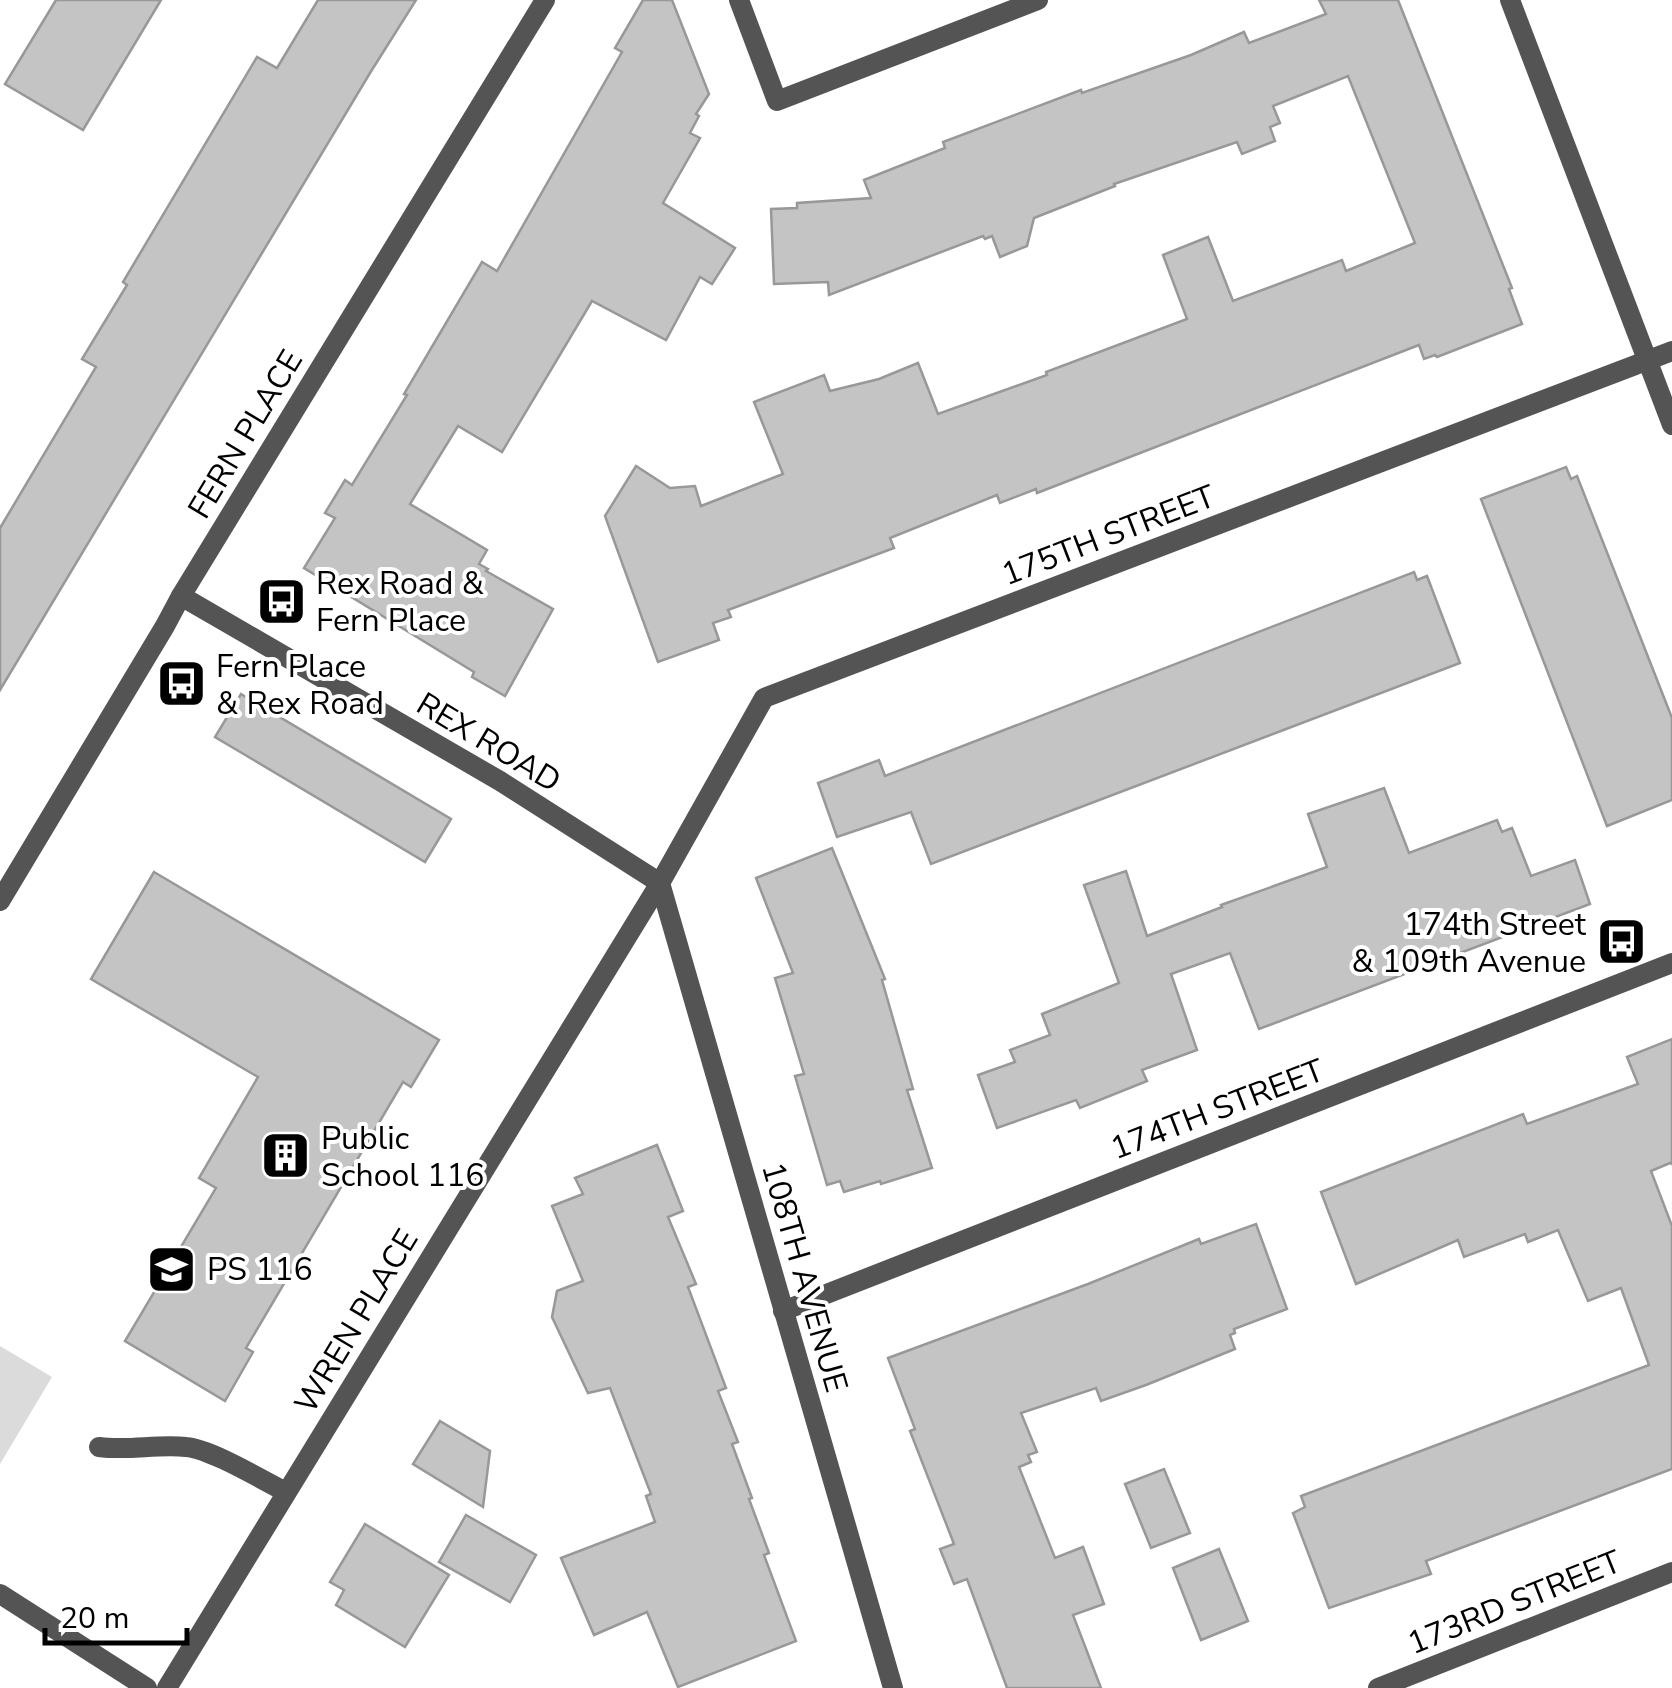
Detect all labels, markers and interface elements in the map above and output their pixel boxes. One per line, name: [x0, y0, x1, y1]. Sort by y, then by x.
street label: FERN PLACE: [178, 342, 313, 527]
street label: 175TH STREET: [995, 475, 1222, 596]
place label: Rex Road & Fern Place: [316, 562, 484, 642]
bus stop icon: Rex Road & Fern Place: [255, 575, 307, 627]
place label: Fern Place & Rex Road: [216, 645, 384, 725]
bus stop icon: Fern Place & Rex Road: [155, 658, 207, 710]
street label: REX ROAD: [409, 682, 569, 802]
place label: 174th Street & 109th Avenue: [1351, 903, 1587, 983]
bus stop icon: 174th Street & 109th Avenue: [1595, 916, 1647, 968]
street label: 174TH STREET: [1104, 1049, 1331, 1170]
place label: Public School 116: [321, 1117, 485, 1197]
building icon: Public School 116: [260, 1130, 312, 1182]
street label: 108TH AVENUE: [751, 1157, 858, 1397]
street label: WREN PLACE: [285, 1221, 428, 1421]
school or university icon: PS 116: [146, 1243, 198, 1295]
place label: PS 116: [207, 1248, 313, 1291]
street label: 173RD STREET: [1401, 1540, 1628, 1665]
scale bar: [45, 1583, 188, 1645]
text: 20 m: [60, 1598, 129, 1639]

